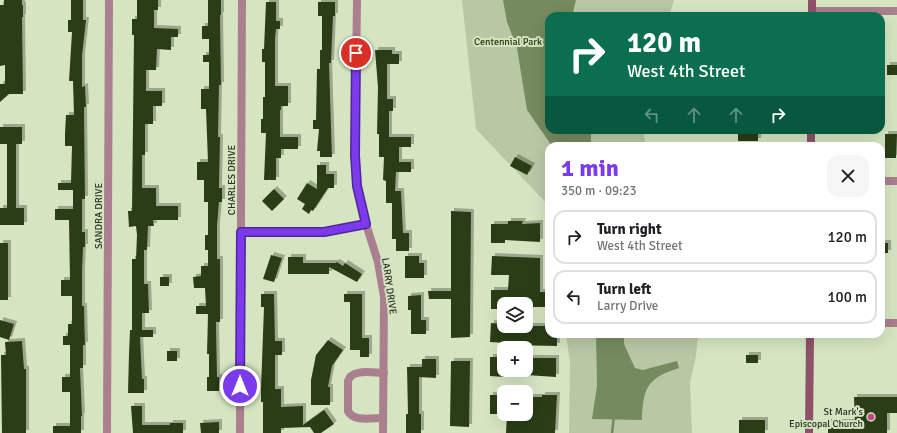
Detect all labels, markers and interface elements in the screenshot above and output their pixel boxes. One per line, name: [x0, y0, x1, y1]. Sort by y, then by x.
text: 120 m: [627, 26, 701, 60]
icon: right: [561, 28, 613, 80]
pin: [339, 36, 373, 70]
park label: Centennial Park: [474, 36, 542, 48]
icon: arrive: [345, 42, 367, 64]
text: West 4th Street: [627, 60, 745, 82]
icon: left: [641, 104, 663, 126]
icon: ahead: [683, 104, 705, 126]
icon: ahead: [725, 104, 747, 126]
icon: right: [767, 104, 789, 126]
street label: CHARLES DRIVE: [226, 145, 238, 215]
text: 1 min: [561, 153, 619, 183]
button: close: [827, 155, 869, 197]
street label: SANDRA DRIVE: [93, 183, 105, 249]
text: 350 m · 09:23: [561, 183, 637, 199]
text: Turn right: [597, 220, 662, 238]
icon: right: [563, 226, 585, 248]
text: 120 m: [827, 228, 867, 246]
text: West 4th Street: [597, 238, 683, 254]
street label: LARRY DRIVE: [379, 257, 399, 316]
text: Turn left: [597, 280, 651, 298]
icon: left: [563, 286, 585, 308]
text: 100 m: [827, 288, 867, 306]
map controls: [497, 297, 533, 421]
button: layers: [497, 297, 533, 333]
text: Larry Drive: [597, 298, 658, 314]
button: +: [497, 341, 533, 377]
position arrow: [219, 365, 261, 407]
button: −: [497, 385, 533, 421]
place label: St Mark's Episcopal Church: [789, 406, 864, 430]
marker: St Mark's Episcopal Church: [866, 412, 876, 422]

